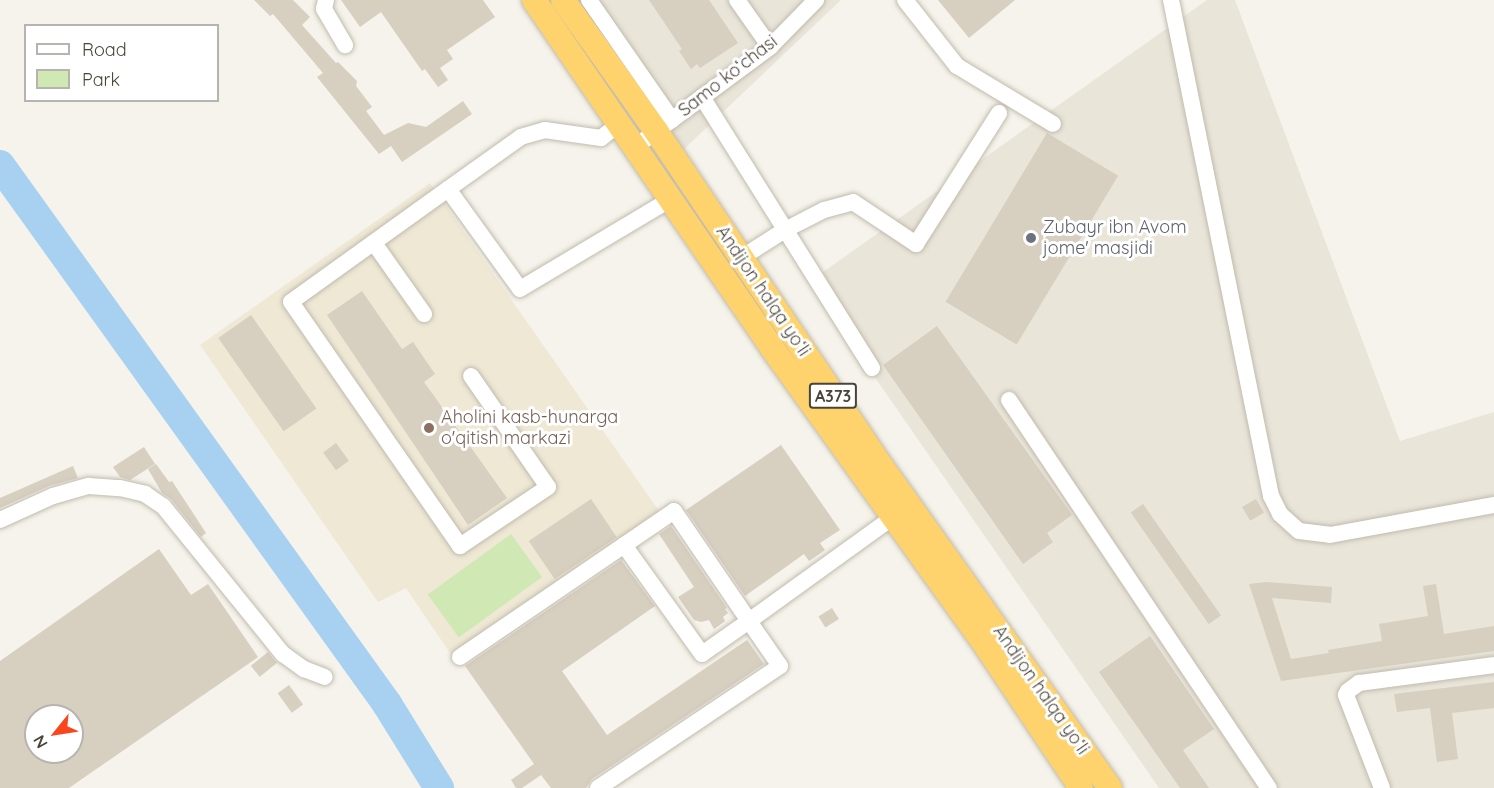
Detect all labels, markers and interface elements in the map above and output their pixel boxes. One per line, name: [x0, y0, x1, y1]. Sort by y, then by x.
legend: [24, 24, 219, 102]
street label: Samo koʻchasi: [674, 31, 782, 121]
text: Road: [82, 38, 127, 61]
text: Park: [82, 68, 120, 91]
place label: Zubayr ibn Avom jome' masjidi: [1043, 217, 1187, 260]
street label: Andijon halqa yo‘li: [711, 222, 815, 360]
marker: Zubayr ibn Avom jome' masjidi: [1024, 231, 1038, 245]
road number: A373: [808, 383, 858, 409]
place label: Aholini kasb-hunarga o'qitish markazi: [441, 407, 618, 450]
marker: Aholini kasb-hunarga o'qitish markazi: [422, 421, 436, 435]
street label: Andijon halqa yo‘li: [988, 621, 1094, 759]
north arrow: [24, 704, 84, 764]
text: N: [29, 732, 52, 752]

